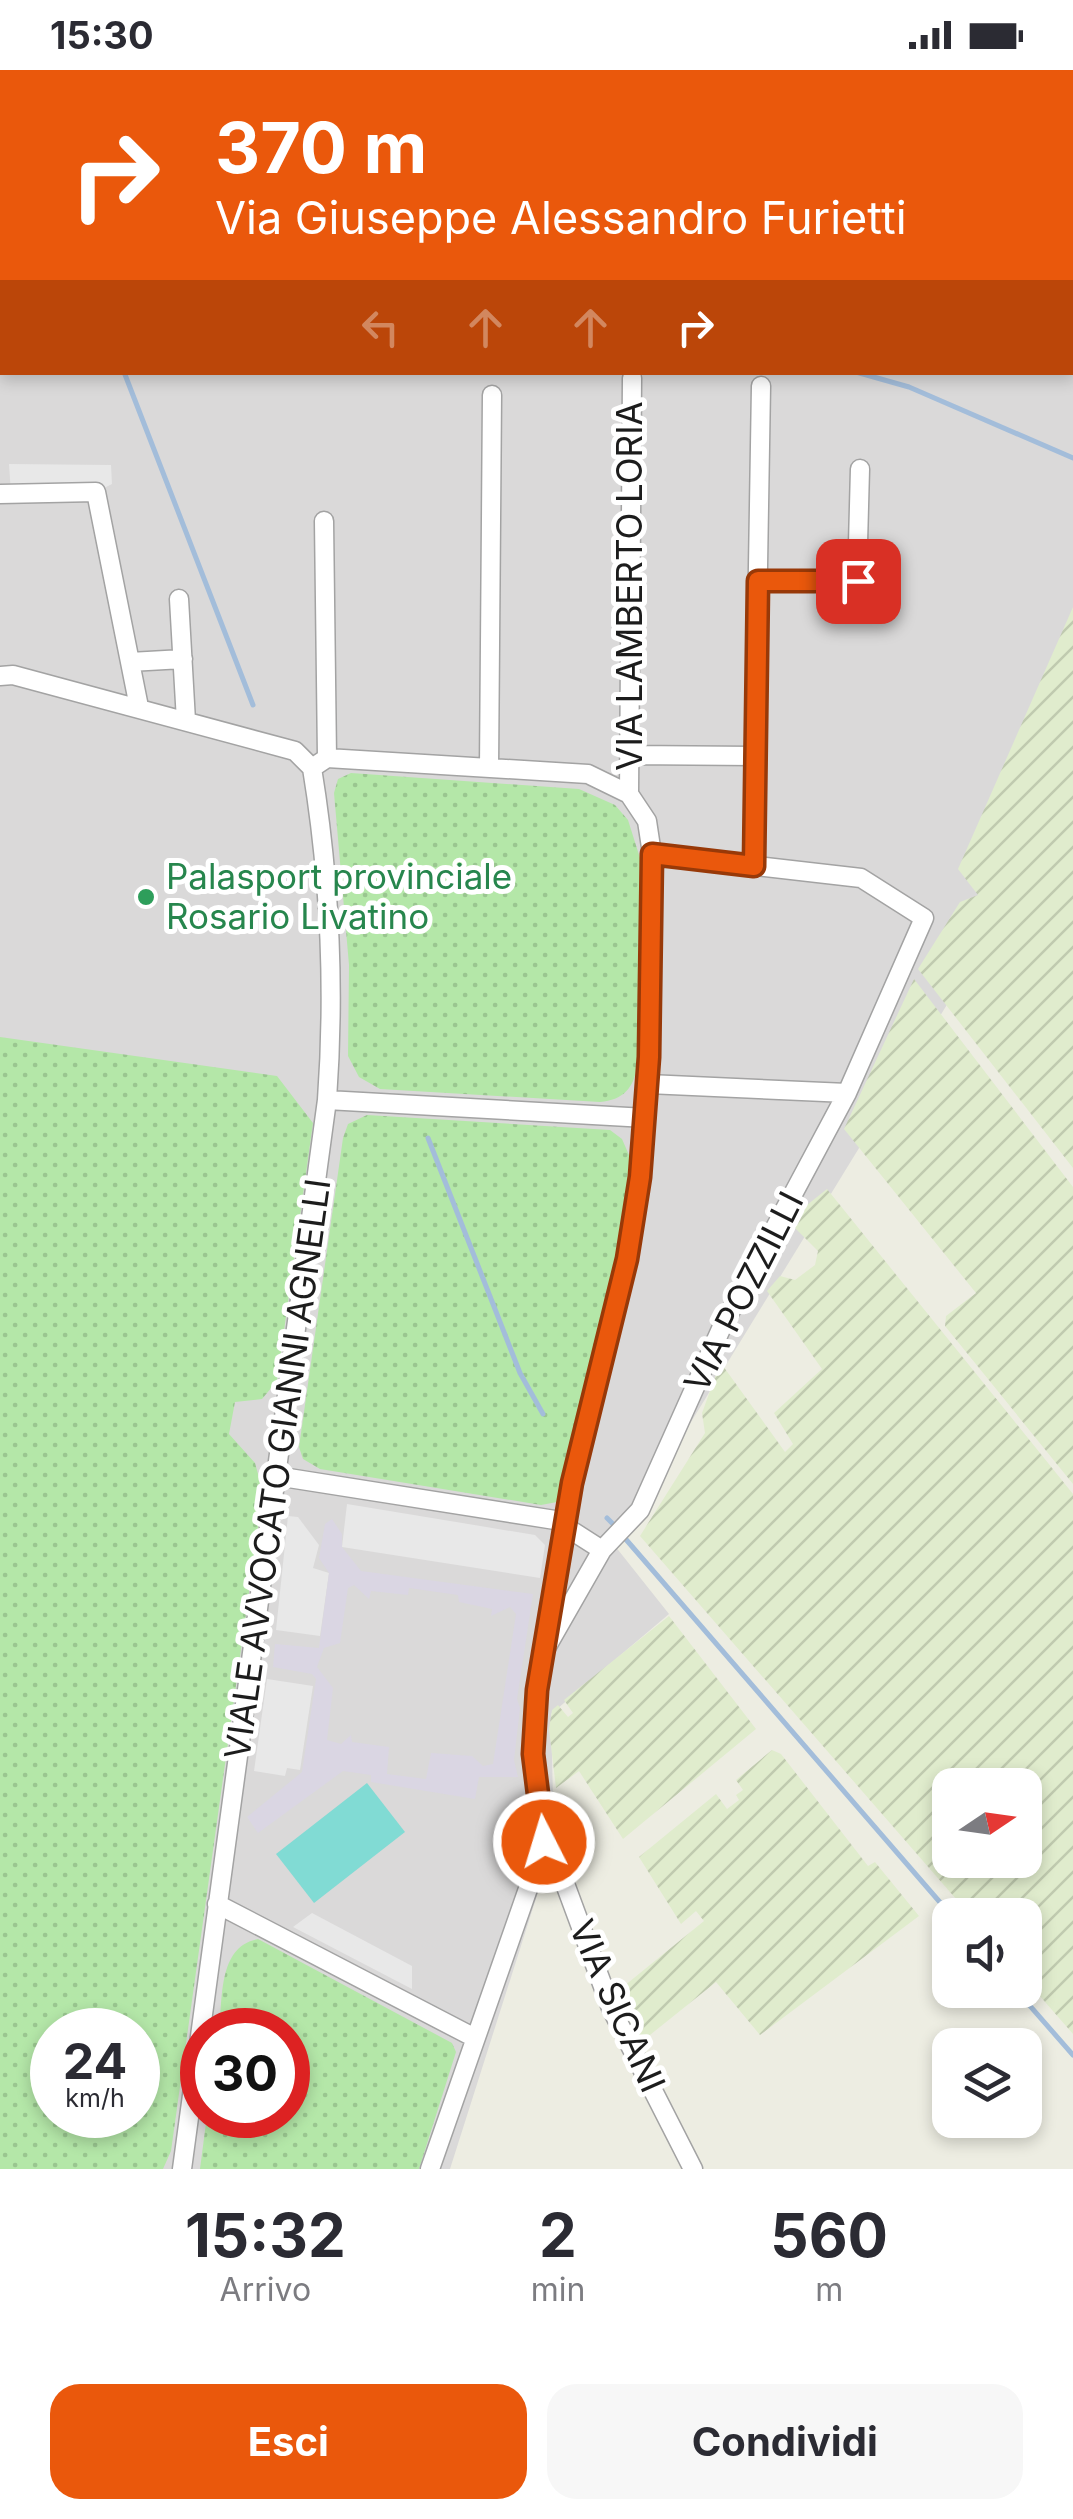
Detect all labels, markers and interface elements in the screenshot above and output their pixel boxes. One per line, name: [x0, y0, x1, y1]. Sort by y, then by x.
text: 15:30: [50, 12, 154, 58]
text: 370 m: [215, 105, 427, 190]
icon: right: [50, 110, 180, 240]
text: Via Giuseppe Alessandro Furietti: [215, 190, 907, 245]
icon: left: [353, 300, 408, 355]
icon: ahead: [458, 300, 513, 355]
icon: ahead: [563, 300, 618, 355]
icon: right: [668, 300, 723, 355]
street label: VIA LAMBERTO LORIA: [608, 401, 650, 771]
pin: [816, 539, 901, 624]
icon: arrive: [831, 554, 886, 609]
place label: Palasport provinciale Rosario Livatino: [166, 855, 512, 937]
marker: Palasport provinciale Rosario Livatino: [135, 886, 157, 908]
street label: VIALE AVVOCATO GIANNI AGNELLI: [215, 1176, 339, 1762]
street label: VIA POZZILLI: [675, 1184, 812, 1399]
north arrow: [932, 1768, 1042, 1878]
map controls: [932, 1768, 1042, 2138]
position arrow: [492, 1790, 596, 1894]
button: sound: [932, 1898, 1042, 2008]
street label: VIA SICANI: [561, 1913, 675, 2098]
speed limit sign: 30: [180, 2008, 310, 2138]
button: layers: [932, 2028, 1042, 2138]
text: 24: [63, 2031, 127, 2091]
text: km/h: [65, 2083, 125, 2113]
text: 15:32: [185, 2199, 346, 2271]
text: 2: [539, 2199, 577, 2271]
text: 560: [770, 2199, 888, 2271]
text: Arrivo: [220, 2270, 311, 2309]
text: min: [531, 2270, 585, 2309]
text: m: [815, 2270, 843, 2309]
button: Esci: [50, 2384, 527, 2499]
button: Condividi: [547, 2384, 1023, 2499]

